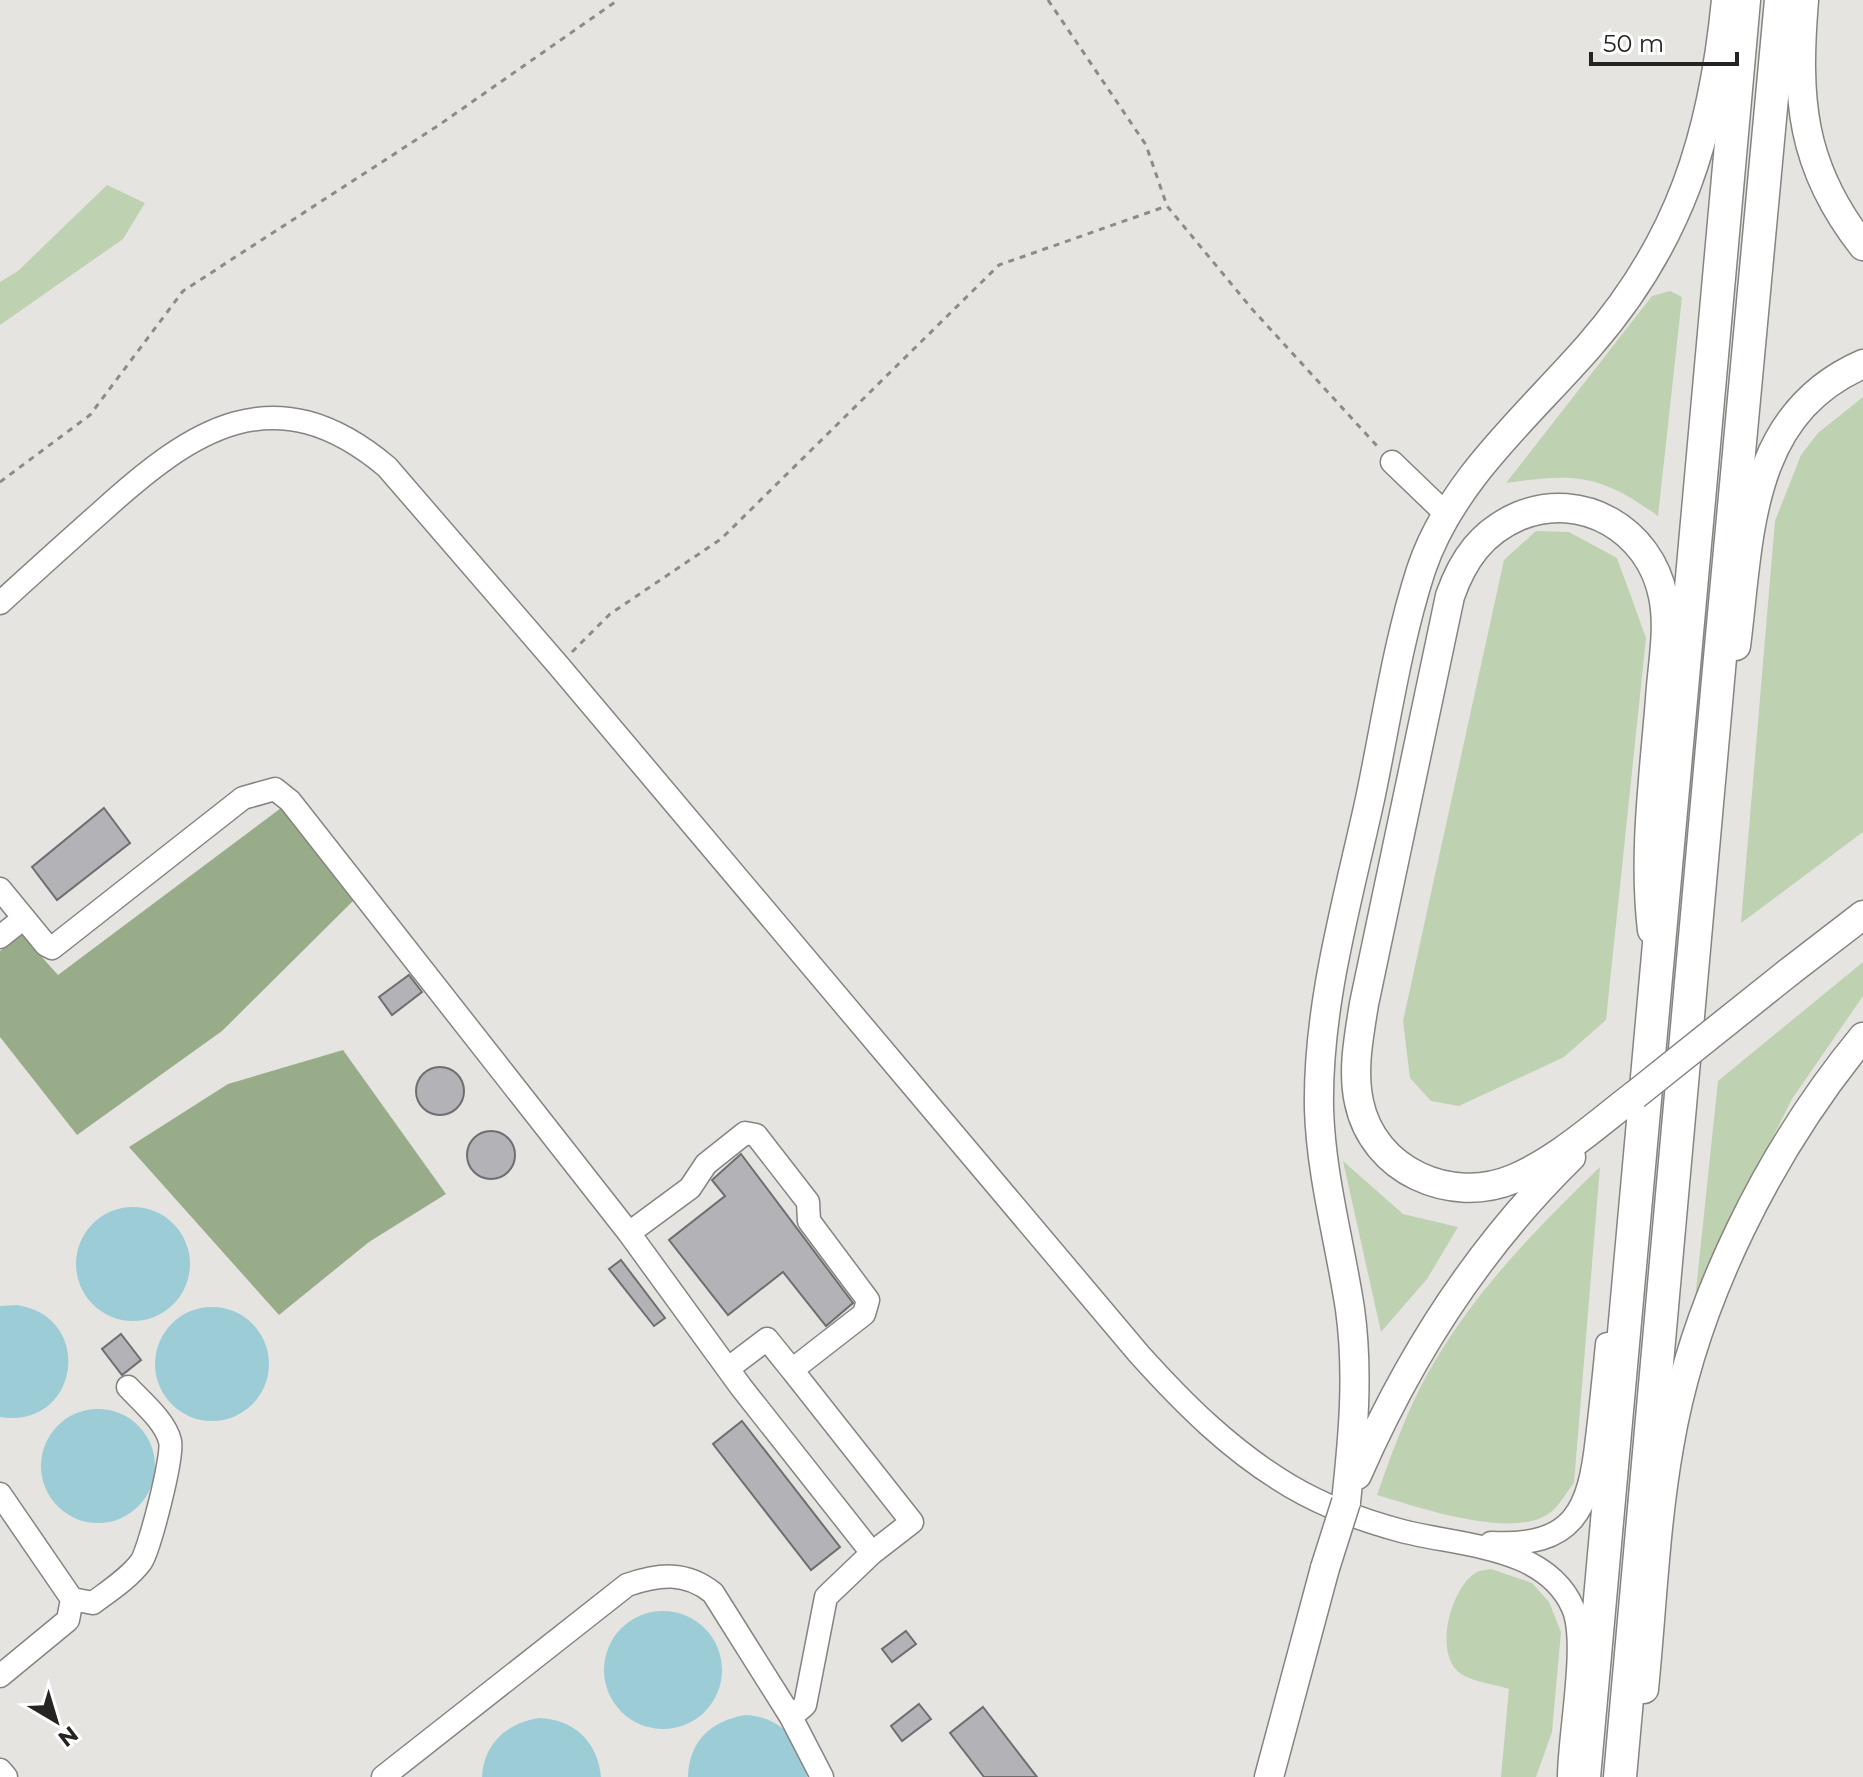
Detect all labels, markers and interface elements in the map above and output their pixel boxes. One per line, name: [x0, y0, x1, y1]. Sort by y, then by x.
scale bar: [1591, 16, 1737, 66]
text: 50 m: [1603, 29, 1664, 58]
north arrow: [16, 1681, 96, 1761]
text: N: [53, 1720, 83, 1752]

